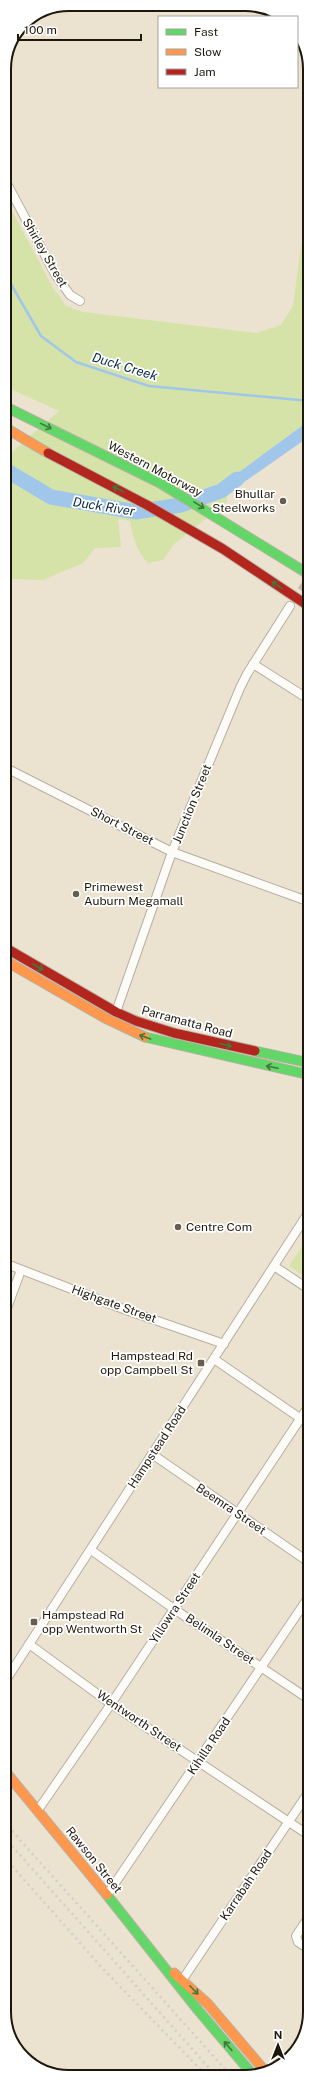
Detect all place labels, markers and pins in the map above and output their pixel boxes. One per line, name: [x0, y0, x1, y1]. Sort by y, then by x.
place label: Bhullar Steelworks: [212, 487, 275, 515]
marker: Bhullar Steelworks: [278, 496, 288, 506]
place label: Primewest Auburn Megamall: [84, 880, 184, 908]
marker: Primewest Auburn Megamall: [71, 889, 81, 899]
place label: Centre Com: [186, 1220, 252, 1234]
marker: Centre Com: [173, 1222, 183, 1232]
place label: Hampstead Rd opp Campbell St: [100, 1349, 193, 1377]
marker: Hampstead Rd opp Campbell St: [196, 1358, 206, 1368]
place label: Hampstead Rd opp Wentworth St: [42, 1608, 143, 1636]
marker: Hampstead Rd opp Wentworth St: [29, 1617, 39, 1627]

